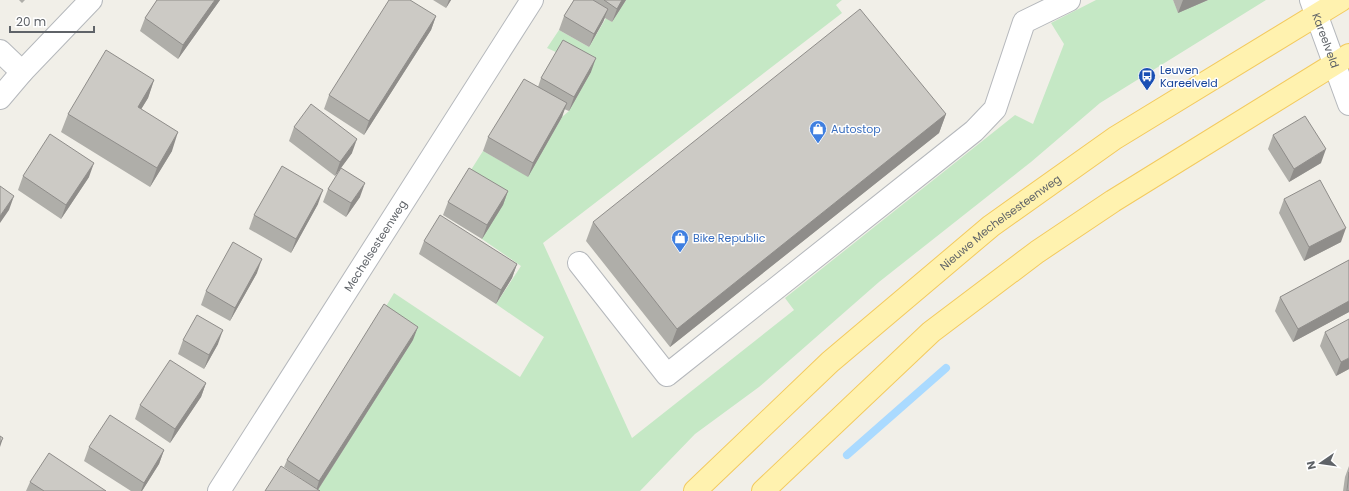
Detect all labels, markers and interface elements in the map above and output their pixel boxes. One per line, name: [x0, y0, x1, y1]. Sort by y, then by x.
scale bar: [10, 8, 94, 34]
street label: Kareelveld: [1308, 11, 1343, 70]
text: 20 m: [16, 13, 46, 30]
place label: Leuven Kareelveld: [1160, 62, 1218, 91]
bus stop icon: Leuven Kareelveld: [1137, 66, 1157, 91]
shop icon: Autostop: [808, 119, 828, 144]
place label: Autostop: [831, 121, 881, 137]
street label: Nieuwe Mechelsesteenweg: [936, 171, 1064, 274]
street label: Mechelsesteenweg: [340, 197, 411, 295]
shop icon: Bike Republic: [670, 228, 690, 253]
place label: Bike Republic: [693, 230, 766, 246]
north arrow: [1301, 443, 1341, 483]
text: N: [1303, 459, 1320, 471]

